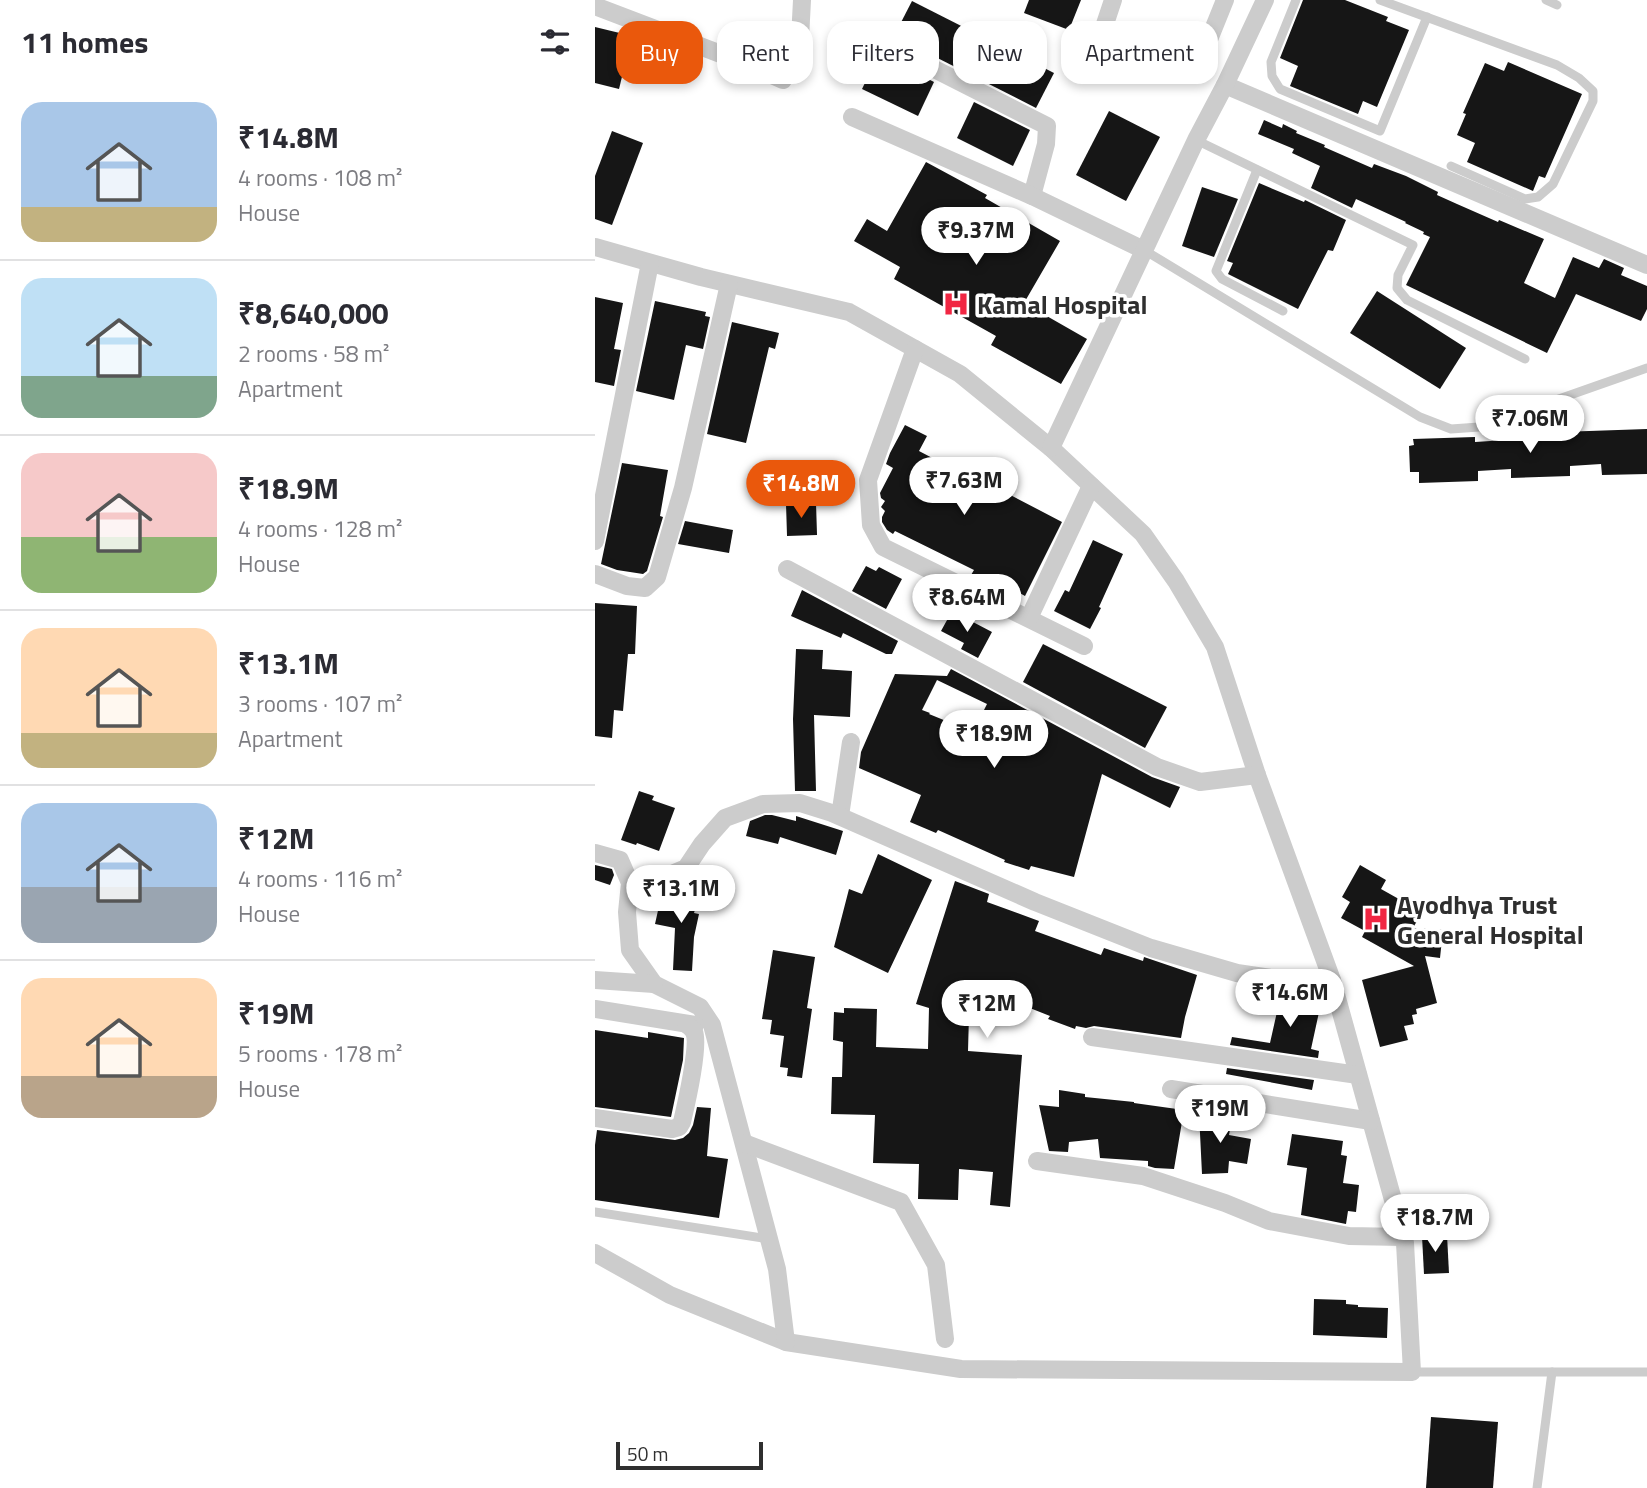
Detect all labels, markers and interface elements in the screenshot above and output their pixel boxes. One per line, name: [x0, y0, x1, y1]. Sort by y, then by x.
text: 11 homes: [21, 19, 148, 65]
chip: Buy: [616, 21, 703, 84]
chip: Rent: [717, 21, 813, 84]
chip: Filters: [827, 21, 939, 84]
chip: New: [953, 21, 1047, 84]
chip: Apartment: [1061, 21, 1218, 84]
icon: filters: [536, 23, 574, 61]
text: ₹14.8M: [238, 114, 339, 160]
icon: home: [77, 130, 161, 214]
text: 4 rooms · 108 m²: [238, 160, 402, 195]
text: House: [238, 195, 300, 230]
pin: ₹9.37M: [919, 208, 1033, 267]
text: ₹9.37M: [937, 212, 1015, 247]
place label: Kamal Hospital: [977, 285, 1148, 324]
hospital icon: Kamal Hospital: [941, 289, 971, 319]
text: ₹8,640,000: [238, 290, 389, 336]
icon: home: [77, 306, 161, 390]
text: 2 rooms · 58 m²: [238, 336, 389, 371]
text: Apartment: [238, 371, 343, 406]
pin: ₹7.06M: [1473, 396, 1587, 455]
text: ₹7.06M: [1491, 400, 1569, 435]
pin: ₹7.63M: [907, 458, 1021, 517]
pin: ₹14.8M: [744, 461, 858, 520]
text: ₹7.63M: [925, 462, 1003, 497]
text: ₹18.9M: [238, 465, 339, 511]
text: ₹14.8M: [762, 465, 840, 500]
icon: home: [77, 481, 161, 565]
text: 4 rooms · 128 m²: [238, 511, 402, 546]
text: House: [238, 546, 300, 581]
pin: ₹8.64M: [910, 574, 1024, 634]
text: ₹8.64M: [928, 579, 1006, 614]
text: ₹13.1M: [238, 640, 339, 686]
icon: home: [77, 656, 161, 740]
text: 3 rooms · 107 m²: [238, 686, 402, 721]
pin: ₹18.9M: [937, 710, 1051, 770]
text: ₹18.9M: [955, 715, 1033, 750]
text: Apartment: [238, 721, 343, 756]
text: ₹12M: [238, 815, 315, 861]
icon: home: [77, 831, 161, 915]
text: 4 rooms · 116 m²: [238, 861, 402, 896]
pin: ₹13.1M: [624, 866, 738, 925]
text: ₹13.1M: [642, 870, 720, 905]
place label: Ayodhya Trust General Hospital: [1397, 885, 1584, 954]
text: House: [238, 896, 300, 931]
hospital icon: Ayodhya Trust General Hospital: [1361, 904, 1391, 934]
pin: ₹14.6M: [1233, 970, 1347, 1029]
text: ₹14.6M: [1251, 974, 1329, 1009]
pin: ₹12M: [946, 981, 1028, 1040]
text: ₹12M: [958, 985, 1016, 1020]
text: ₹19M: [238, 990, 315, 1036]
icon: home: [77, 1006, 161, 1090]
text: 5 rooms · 178 m²: [238, 1036, 402, 1071]
text: House: [238, 1071, 300, 1106]
pin: ₹19M: [1179, 1086, 1261, 1145]
text: ₹19M: [1191, 1090, 1249, 1125]
pin: ₹18.7M: [1378, 1194, 1492, 1254]
text: ₹18.7M: [1396, 1199, 1474, 1234]
scale bar: [616, 1439, 763, 1471]
text: 50 m: [627, 1439, 668, 1468]

